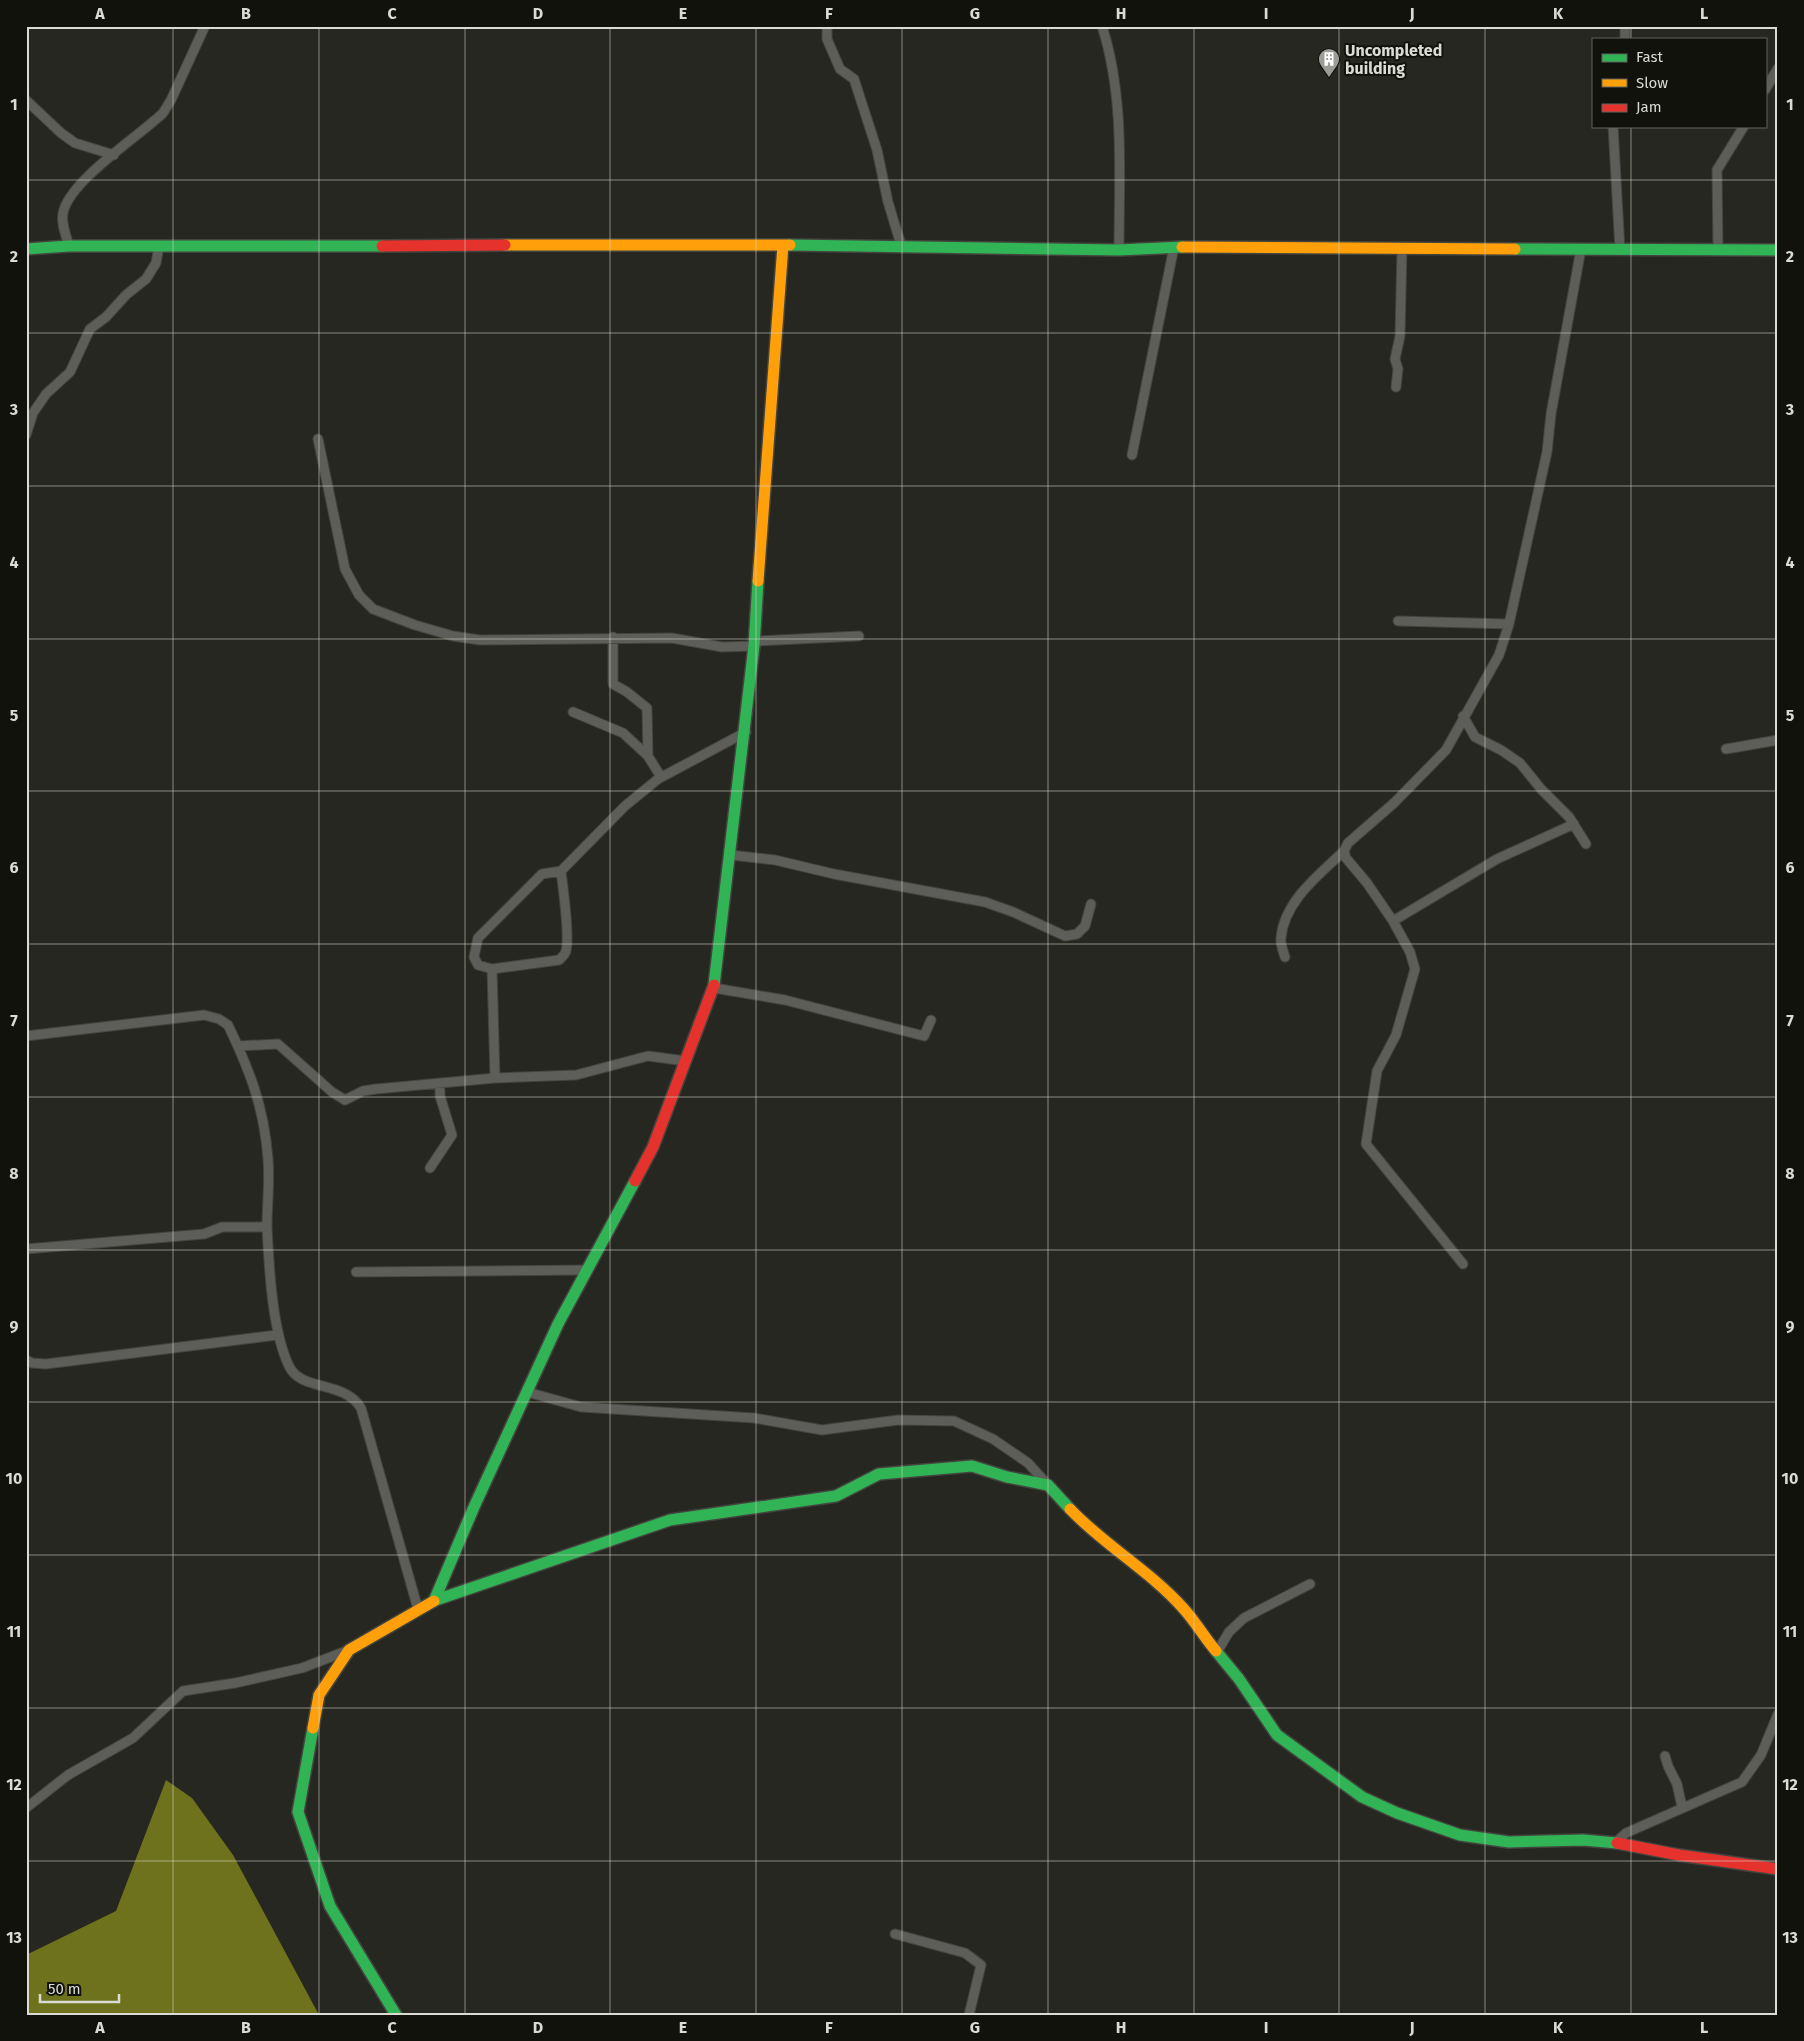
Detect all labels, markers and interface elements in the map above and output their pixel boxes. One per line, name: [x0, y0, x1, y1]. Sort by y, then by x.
text: A: [94, 4, 105, 23]
text: B: [241, 4, 251, 23]
text: C: [387, 4, 397, 23]
text: D: [533, 4, 543, 23]
text: E: [679, 4, 687, 23]
text: F: [825, 4, 833, 23]
text: G: [970, 4, 980, 23]
text: H: [1116, 4, 1126, 23]
text: I: [1264, 4, 1268, 23]
text: J: [1408, 4, 1415, 23]
text: K: [1553, 4, 1564, 23]
text: L: [1700, 4, 1708, 23]
legend: [1592, 38, 1766, 128]
place label: Uncompleted building: [1345, 41, 1442, 78]
building icon: Uncompleted building: [1317, 47, 1341, 78]
text: Fast: [1636, 48, 1663, 66]
text: Slow: [1636, 74, 1668, 92]
text: 1: [10, 95, 18, 114]
text: 1: [1786, 95, 1794, 114]
text: Jam: [1636, 98, 1662, 116]
text: 2: [10, 247, 18, 266]
text: 2: [1786, 247, 1794, 266]
text: 3: [9, 400, 18, 419]
text: 3: [1785, 400, 1794, 419]
text: 4: [9, 553, 19, 572]
text: 4: [1785, 553, 1795, 572]
text: 5: [10, 706, 19, 725]
text: 5: [1786, 706, 1795, 725]
text: 6: [9, 858, 19, 877]
text: 6: [1785, 858, 1795, 877]
text: 7: [10, 1011, 18, 1030]
text: 7: [1786, 1011, 1794, 1030]
text: 8: [9, 1164, 19, 1183]
text: 8: [1785, 1164, 1795, 1183]
text: 9: [10, 1317, 19, 1336]
text: 9: [1786, 1317, 1795, 1336]
text: 10: [6, 1469, 22, 1488]
text: 10: [1782, 1469, 1798, 1488]
text: 11: [7, 1622, 21, 1641]
text: 11: [1783, 1622, 1797, 1641]
text: 12: [6, 1775, 22, 1794]
text: 12: [1782, 1775, 1798, 1794]
text: 13: [6, 1928, 22, 1947]
text: 13: [1782, 1928, 1798, 1947]
scale bar: [40, 1971, 119, 2003]
text: 50 m: [48, 1980, 81, 1998]
text: A: [94, 2018, 105, 2037]
text: B: [241, 2018, 251, 2037]
text: C: [387, 2018, 397, 2037]
text: D: [533, 2018, 543, 2037]
text: E: [679, 2018, 687, 2037]
text: F: [825, 2018, 833, 2037]
text: G: [970, 2018, 980, 2037]
text: H: [1116, 2018, 1126, 2037]
text: I: [1264, 2018, 1268, 2037]
text: J: [1408, 2018, 1415, 2037]
text: K: [1553, 2018, 1564, 2037]
text: L: [1700, 2018, 1708, 2037]

